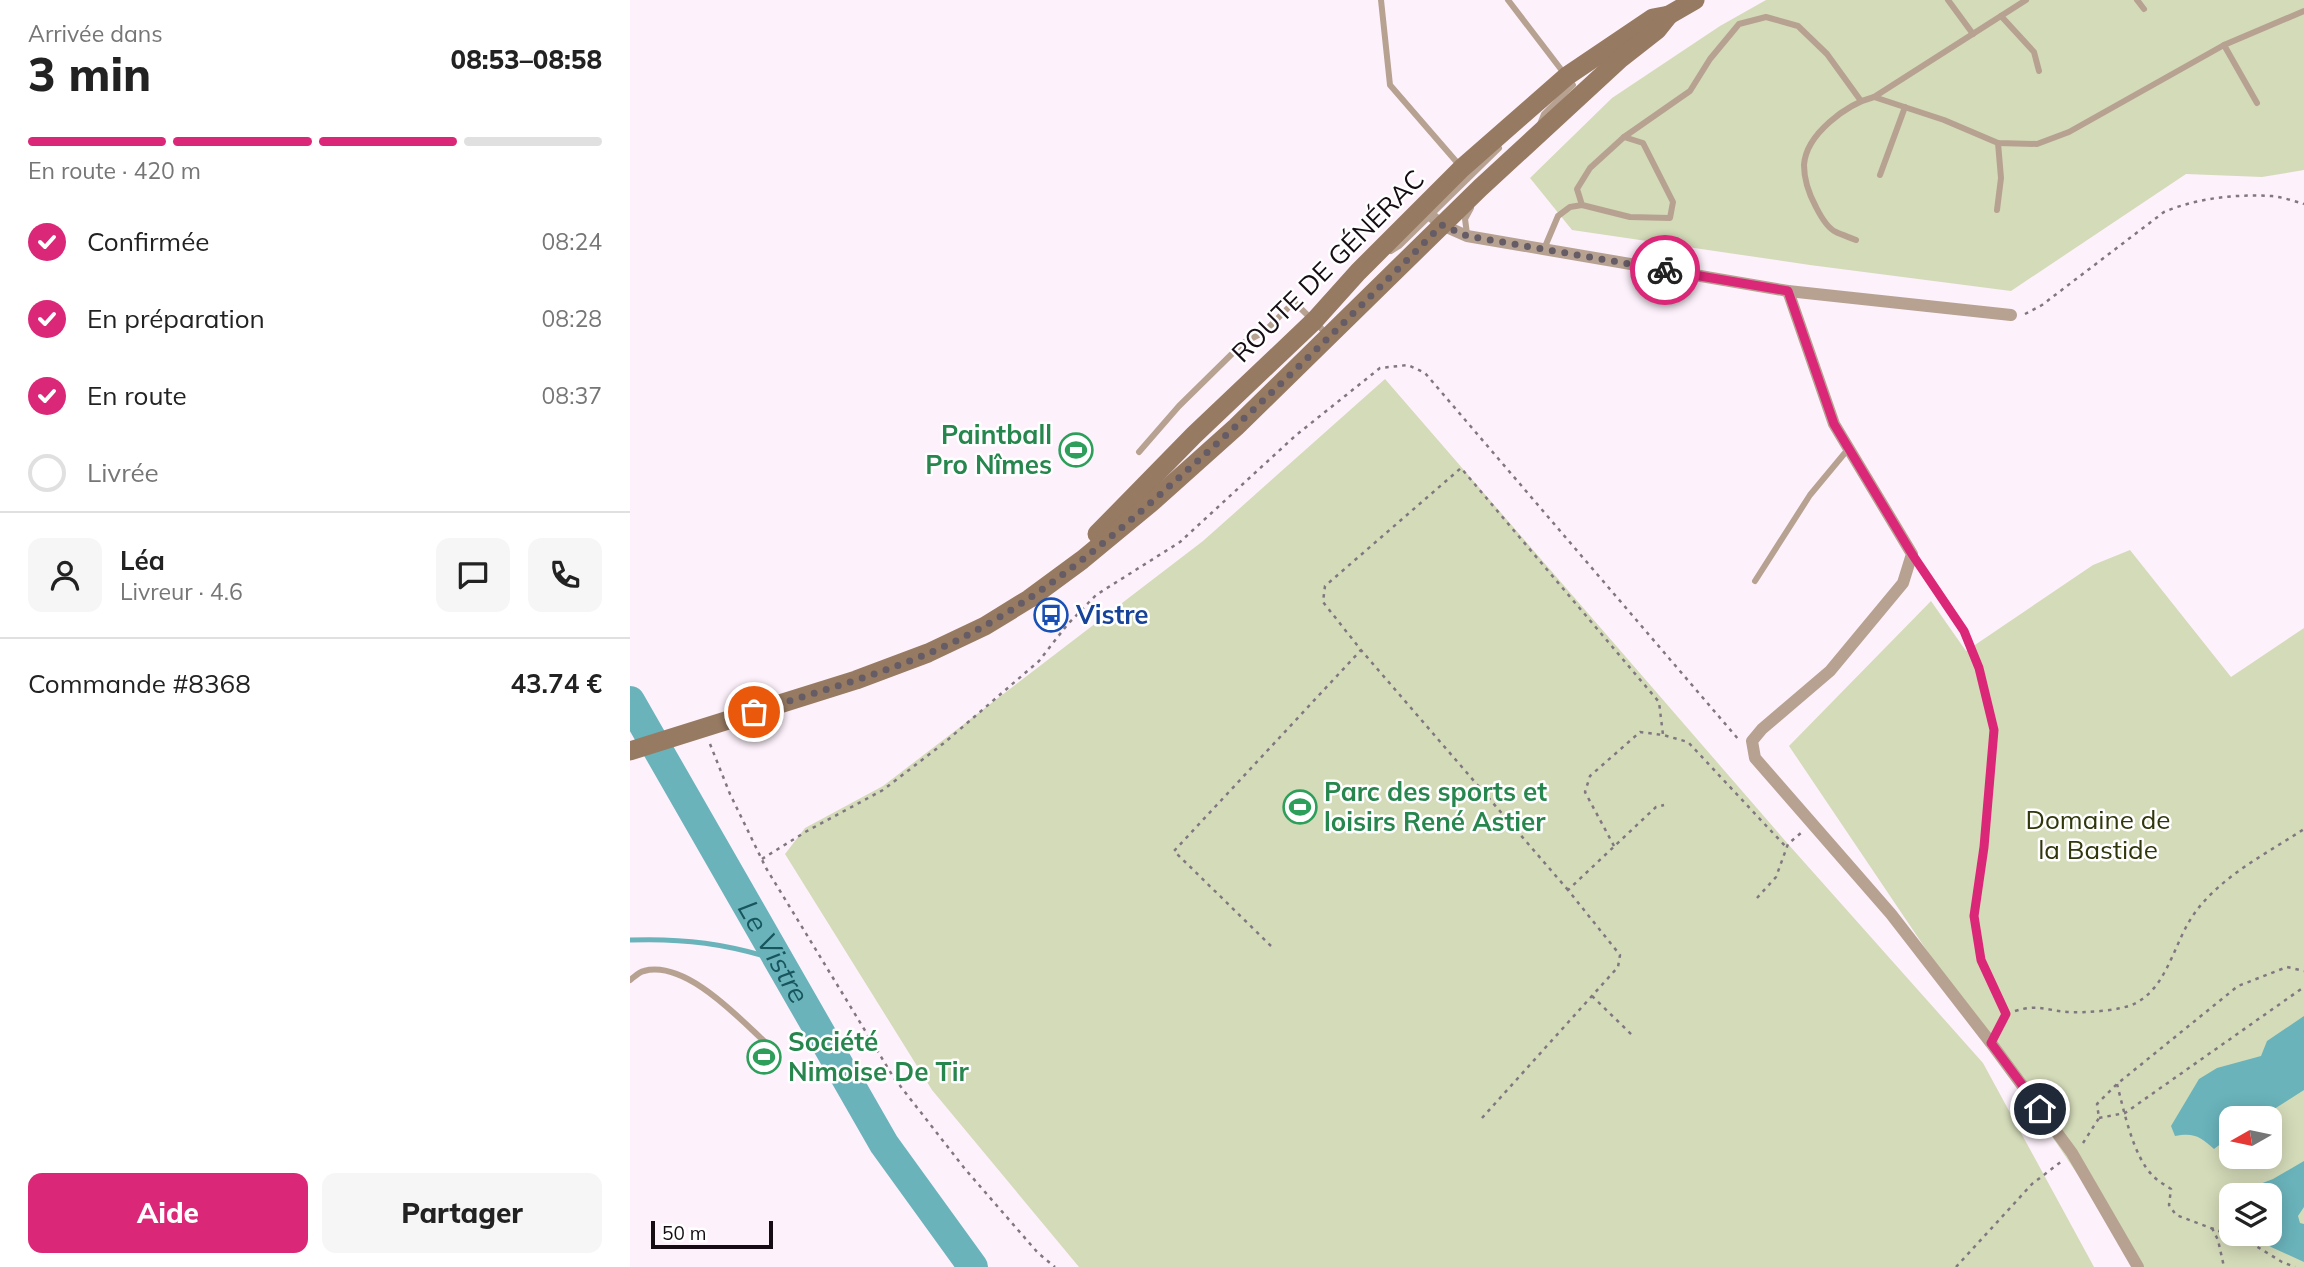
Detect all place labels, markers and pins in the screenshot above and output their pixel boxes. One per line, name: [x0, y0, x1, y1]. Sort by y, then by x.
place label: Paintball Pro Nîmes: [925, 418, 1052, 481]
sports icon: Paintball Pro Nîmes: [1057, 431, 1095, 469]
bus stop icon: Vistre: [1032, 596, 1070, 634]
place label: Vistre: [1075, 598, 1149, 631]
pin: [724, 682, 784, 742]
place label: Parc des sports et loisirs René Astier: [1324, 775, 1547, 838]
sports icon: Parc des sports et loisirs René Astier: [1281, 788, 1319, 826]
place label: Société Nimoise De Tir: [788, 1025, 969, 1088]
sports icon: Société Nimoise De Tir: [745, 1038, 783, 1076]
pin: [2010, 1079, 2070, 1139]

